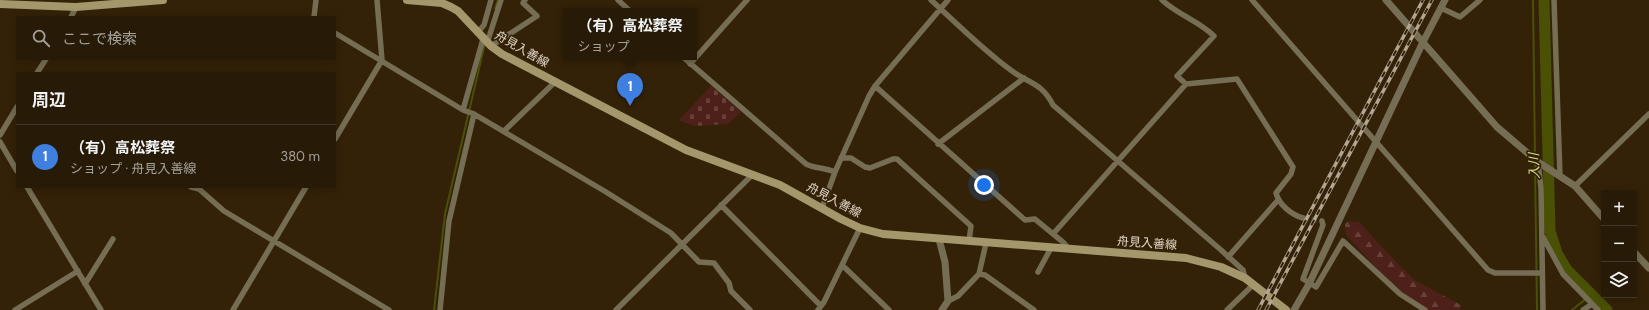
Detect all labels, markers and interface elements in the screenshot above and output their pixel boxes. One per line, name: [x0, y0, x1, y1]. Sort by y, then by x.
popup: [563, 8, 697, 60]
search box: [16, 16, 336, 60]
text: （有）高松葬祭: [577, 16, 683, 36]
icon: search: [30, 27, 52, 49]
street label: 舟見入善線: [492, 27, 552, 71]
text: ここで検索: [62, 29, 137, 49]
text: ショップ: [577, 38, 630, 55]
pin: 1: [617, 73, 643, 106]
text: 周辺: [32, 89, 66, 111]
text: （有）高松葬祭: [70, 138, 175, 158]
text: 1: [43, 148, 47, 165]
text: 380 m: [280, 148, 320, 165]
water label: 入川: [1525, 151, 1543, 179]
text: ショップ · 舟見入善線: [70, 160, 197, 177]
your location: [974, 175, 994, 195]
street label: 舟見入善線: [804, 179, 864, 221]
map controls: [1601, 190, 1637, 298]
button: +: [1601, 190, 1637, 226]
button: −: [1601, 226, 1637, 262]
street label: 舟見入善線: [1117, 233, 1177, 253]
button: layers: [1601, 262, 1637, 298]

